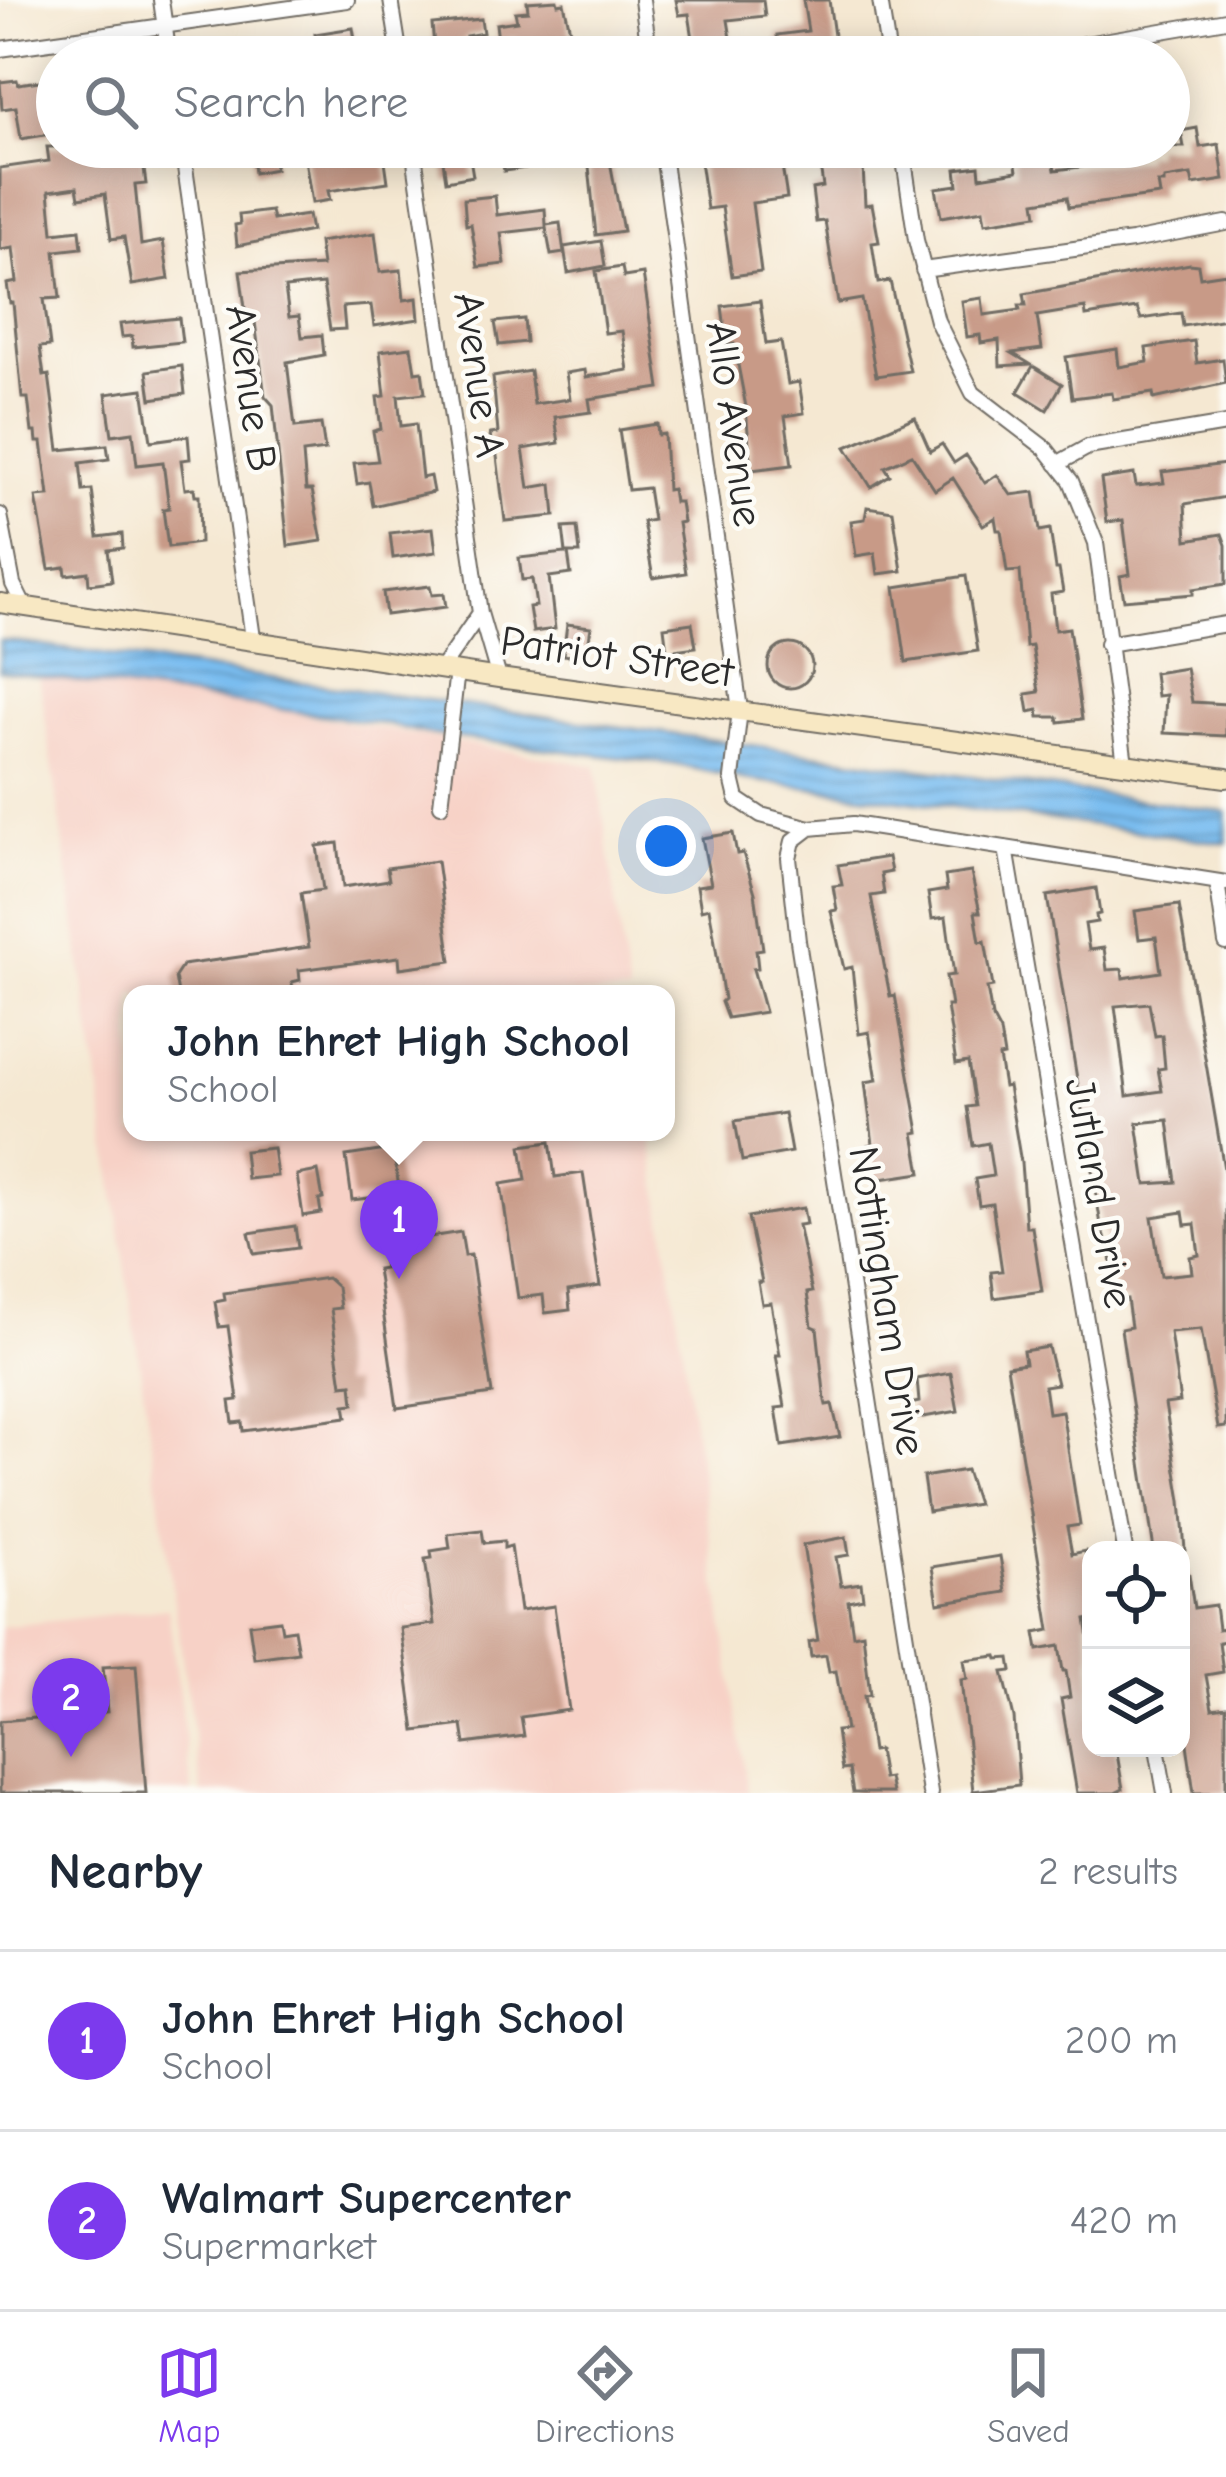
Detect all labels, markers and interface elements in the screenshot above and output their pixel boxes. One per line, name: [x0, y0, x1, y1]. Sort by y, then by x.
search box: [36, 36, 1190, 168]
icon: search: [78, 69, 144, 135]
text: Search here: [174, 76, 408, 128]
street label: Avenue A: [443, 289, 515, 461]
street label: Avenue B: [215, 301, 287, 475]
street label: Allo Avenue: [695, 318, 773, 530]
street label: Patriot Street: [497, 616, 739, 698]
your location: [636, 816, 696, 876]
popup: [123, 985, 675, 1141]
text: John Ehret High School: [168, 1015, 630, 1067]
text: School: [168, 1067, 279, 1112]
street label: Jutland Drive: [1055, 1074, 1143, 1312]
street label: Nottingham Drive: [838, 1143, 936, 1459]
pin: 1: [360, 1180, 438, 1279]
map controls: [1082, 1541, 1190, 1757]
button: locate: [1082, 1541, 1190, 1649]
button: layers: [1082, 1649, 1190, 1757]
pin: 2: [32, 1658, 110, 1757]
text: Nearby: [48, 1842, 202, 1901]
text: 2 results: [1038, 1849, 1178, 1894]
text: John Ehret High School: [162, 1992, 625, 2044]
text: 1: [79, 2018, 95, 2063]
text: 200 m: [1065, 2018, 1178, 2063]
text: School: [162, 2044, 273, 2089]
text: Walmart Supercenter: [162, 2172, 571, 2224]
text: 2: [77, 2198, 97, 2243]
text: 420 m: [1070, 2198, 1178, 2243]
text: Supermarket: [162, 2224, 376, 2269]
tab: Map: [156, 2340, 222, 2450]
tab: Directions: [535, 2340, 675, 2450]
tab: Saved: [987, 2340, 1070, 2450]

